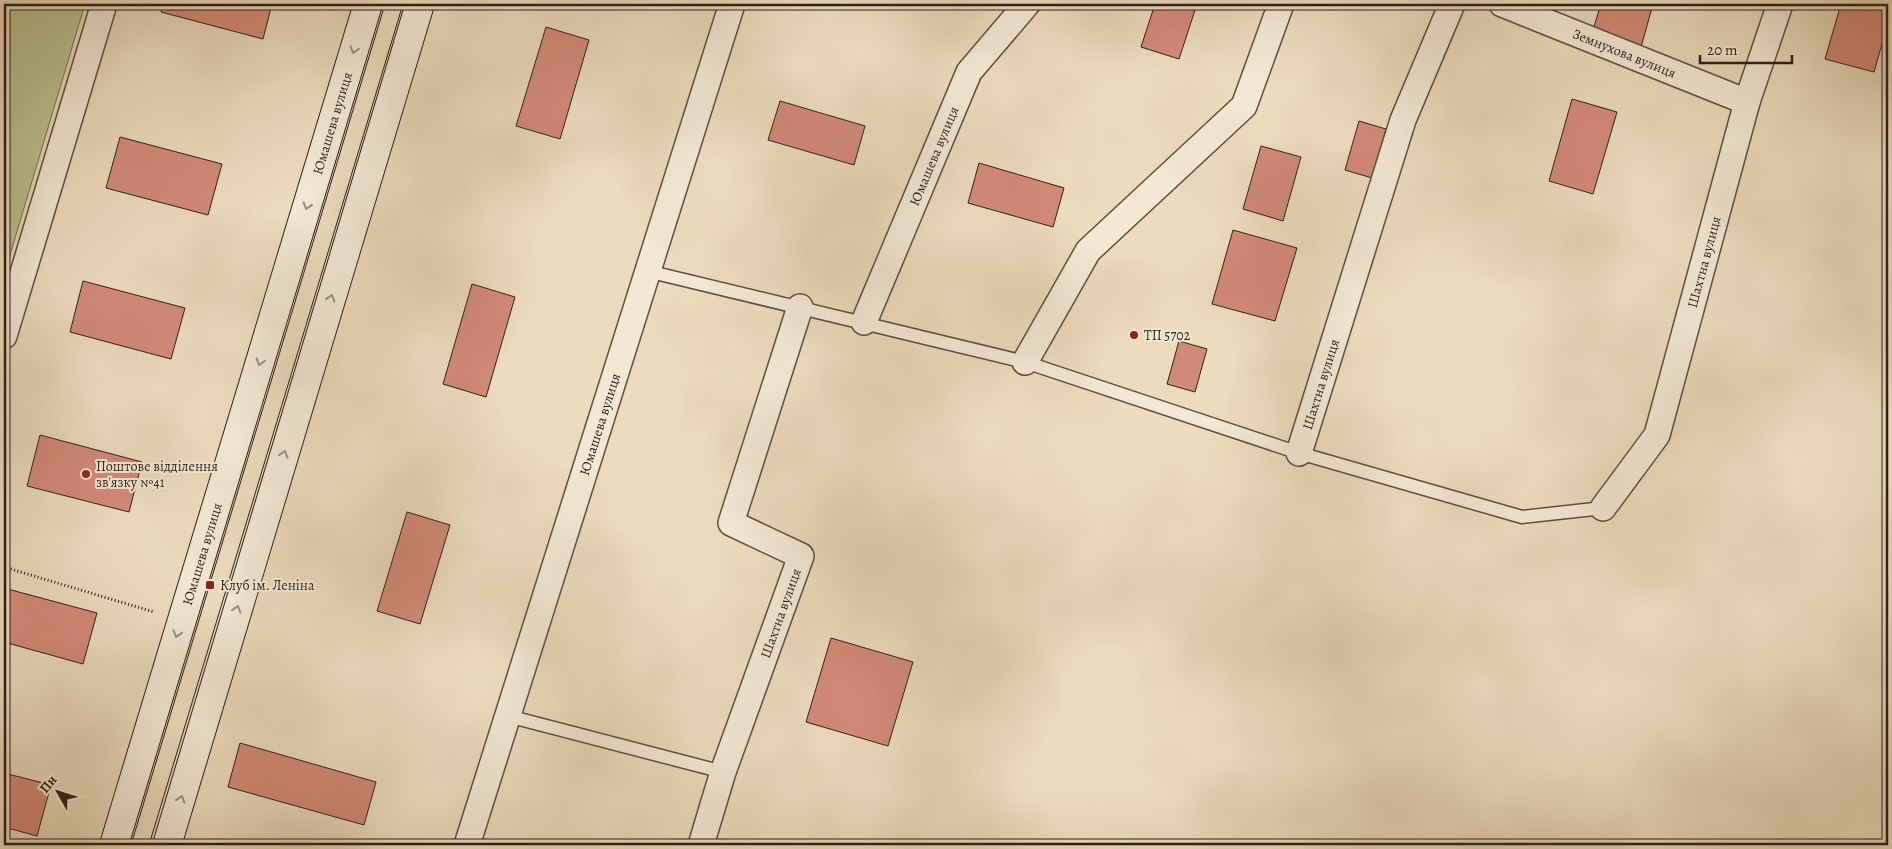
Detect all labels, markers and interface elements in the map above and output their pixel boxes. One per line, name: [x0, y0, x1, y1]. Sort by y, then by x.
street label: Земнухова вулиця: [1570, 24, 1679, 82]
scale bar: [1700, 32, 1792, 64]
text: 20 m: [1707, 40, 1738, 60]
one-way arrow: [350, 46, 360, 54]
street label: Юмашева вулиця: [308, 69, 357, 177]
street label: Юмашева вулиця: [904, 103, 963, 209]
one-way arrow: [303, 201, 313, 210]
street label: Шахтна вулиця: [1682, 214, 1725, 310]
one-way arrow: [326, 295, 336, 303]
place label: ТП 5702: [1144, 326, 1191, 345]
marker: ТП 5702: [1128, 329, 1140, 341]
street label: Шахтна вулиця: [1297, 336, 1344, 432]
one-way arrow: [256, 357, 266, 365]
street label: Юмашева вулиця: [574, 371, 625, 478]
one-way arrow: [279, 450, 289, 458]
place label: Поштове відділення зв'язку №41: [96, 457, 218, 492]
marker: Поштове відділення зв'язку №41: [80, 468, 92, 480]
street label: Юмашева вулиця: [177, 500, 226, 608]
street label: Шахтна вулиця: [755, 565, 805, 661]
place label: Клуб ім. Леніна: [220, 576, 315, 595]
marker: Клуб ім. Леніна: [204, 579, 216, 591]
one-way arrow: [232, 606, 242, 614]
one-way arrow: [172, 629, 182, 638]
north arrow: [32, 766, 82, 816]
text: Пн: [35, 771, 61, 797]
one-way arrow: [175, 795, 185, 803]

